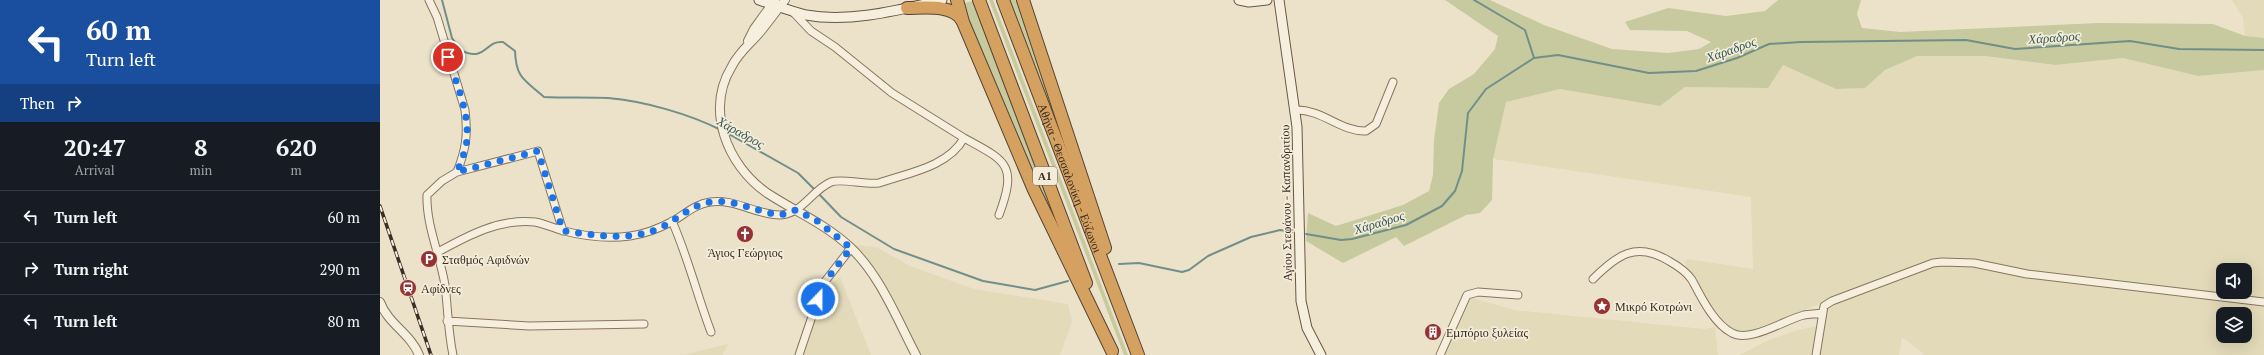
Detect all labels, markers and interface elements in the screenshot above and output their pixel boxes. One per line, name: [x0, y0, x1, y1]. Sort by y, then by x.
text: 60 m: [86, 11, 151, 48]
icon: left: [20, 16, 72, 68]
water label: Χάραδρος: [2026, 26, 2081, 48]
water label: Χάραδρος: [1703, 31, 1759, 67]
pin: [431, 40, 465, 74]
icon: arrive: [437, 46, 459, 68]
text: Turn left: [86, 47, 156, 71]
icon: right: [63, 92, 85, 114]
text: Then: [20, 93, 55, 113]
street label: Αθήνα - Θεσσαλονίκη - Εύζωνοι: [1035, 101, 1106, 255]
water label: Χάραδρος: [713, 111, 769, 153]
street label: Αγίου Στεφάνου - Καπανδριτίου: [1277, 124, 1295, 282]
text: 20:47: [63, 131, 126, 163]
text: 8: [194, 131, 208, 163]
text: 620: [276, 131, 316, 163]
text: Arrival: [75, 161, 115, 179]
text: min: [189, 161, 212, 179]
text: m: [291, 161, 302, 179]
road number: Α1: [1033, 167, 1057, 185]
icon: left: [20, 206, 42, 228]
water label: Χάραδρος: [1351, 206, 1407, 238]
text: Turn left: [54, 207, 118, 227]
text: 60 m: [327, 207, 360, 227]
church icon: Άγιος Γεώργιος: [735, 224, 755, 244]
place label: Άγιος Γεώργιος: [707, 245, 783, 260]
parking icon: Σταθμός Αφιδνών: [419, 249, 439, 269]
place label: Σταθμός Αφιδνών: [442, 252, 530, 267]
icon: right: [20, 258, 42, 280]
text: Turn right: [54, 259, 129, 279]
text: 290 m: [319, 259, 360, 279]
map controls: [2216, 263, 2252, 343]
button: sound: [2216, 263, 2252, 299]
station icon: Αφίδνες: [398, 278, 418, 298]
position arrow: [797, 278, 839, 320]
place label: Αφίδνες: [421, 281, 461, 296]
place icon: Μικρό Κοτρώνι: [1592, 296, 1612, 316]
place label: Μικρό Κοτρώνι: [1615, 299, 1693, 314]
button: layers: [2216, 307, 2252, 343]
icon: left: [20, 310, 42, 332]
text: Turn left: [54, 311, 118, 331]
text: 80 m: [327, 311, 360, 331]
building icon: Εμπόριο ξυλείας: [1423, 322, 1443, 342]
place label: Εμπόριο ξυλείας: [1446, 325, 1528, 340]

